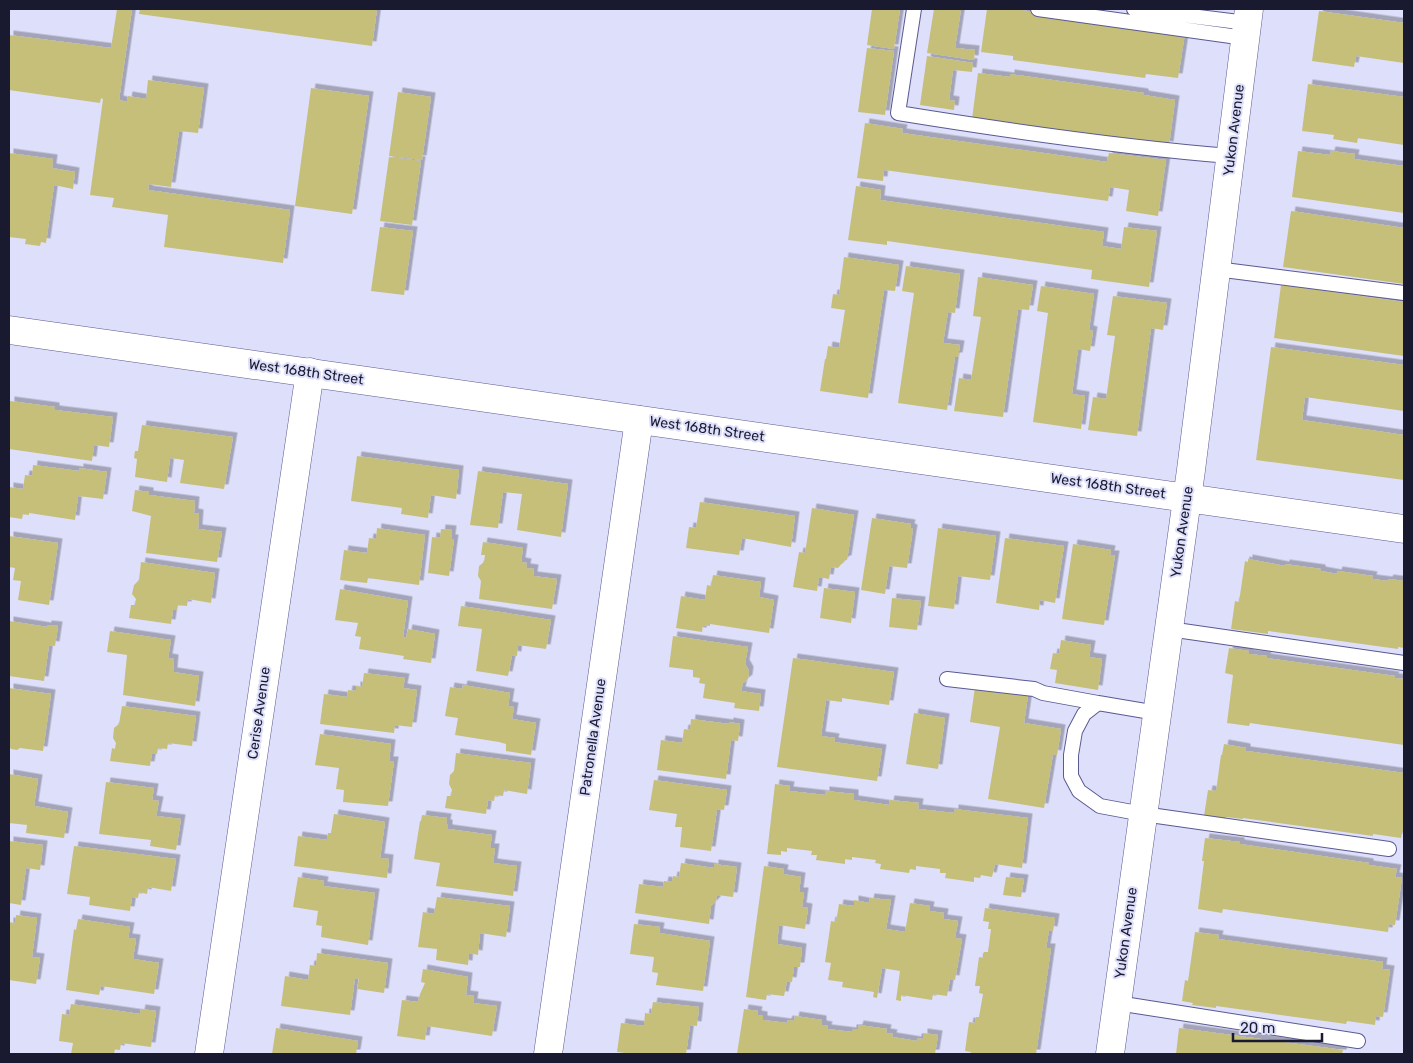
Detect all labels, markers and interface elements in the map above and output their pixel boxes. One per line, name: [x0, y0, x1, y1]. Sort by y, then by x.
street label: Yukon Avenue: [1220, 83, 1248, 177]
street label: West 168th Street: [247, 356, 365, 389]
street label: West 168th Street: [648, 413, 766, 446]
street label: West 168th Street: [1049, 470, 1167, 503]
street label: Yukon Avenue: [1167, 485, 1197, 579]
street label: Cerise Avenue: [244, 666, 274, 760]
street label: Patronella Avenue: [576, 677, 610, 797]
street label: Yukon Avenue: [1111, 886, 1141, 980]
scale bar: [1233, 1010, 1322, 1042]
text: 20 m: [1240, 1019, 1275, 1037]

